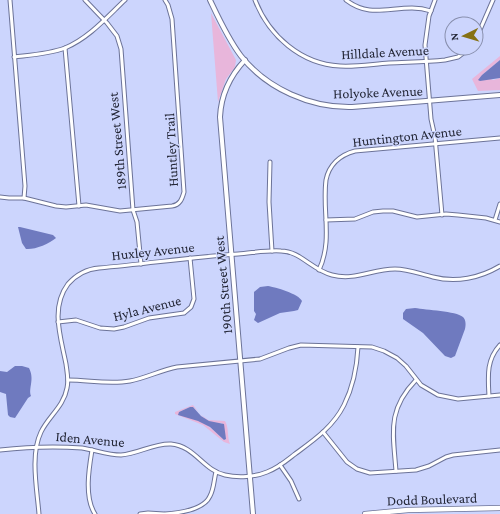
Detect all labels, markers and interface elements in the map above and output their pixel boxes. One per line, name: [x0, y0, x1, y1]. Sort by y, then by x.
north arrow: [444, 16, 484, 56]
text: N: [448, 32, 460, 41]
street label: Hilldale Avenue: [341, 42, 429, 62]
street label: Holyoke Avenue: [333, 82, 423, 102]
street label: 189th Street West: [105, 91, 129, 190]
street label: Huntley Trail: [161, 112, 181, 187]
street label: Huntington Avenue: [352, 122, 462, 150]
street label: 190th Street West: [211, 235, 235, 335]
street label: Huxley Avenue: [111, 239, 195, 263]
street label: Hyla Avenue: [111, 292, 183, 324]
street label: Iden Avenue: [55, 428, 125, 450]
street label: Dodd Boulevard: [387, 489, 478, 509]

